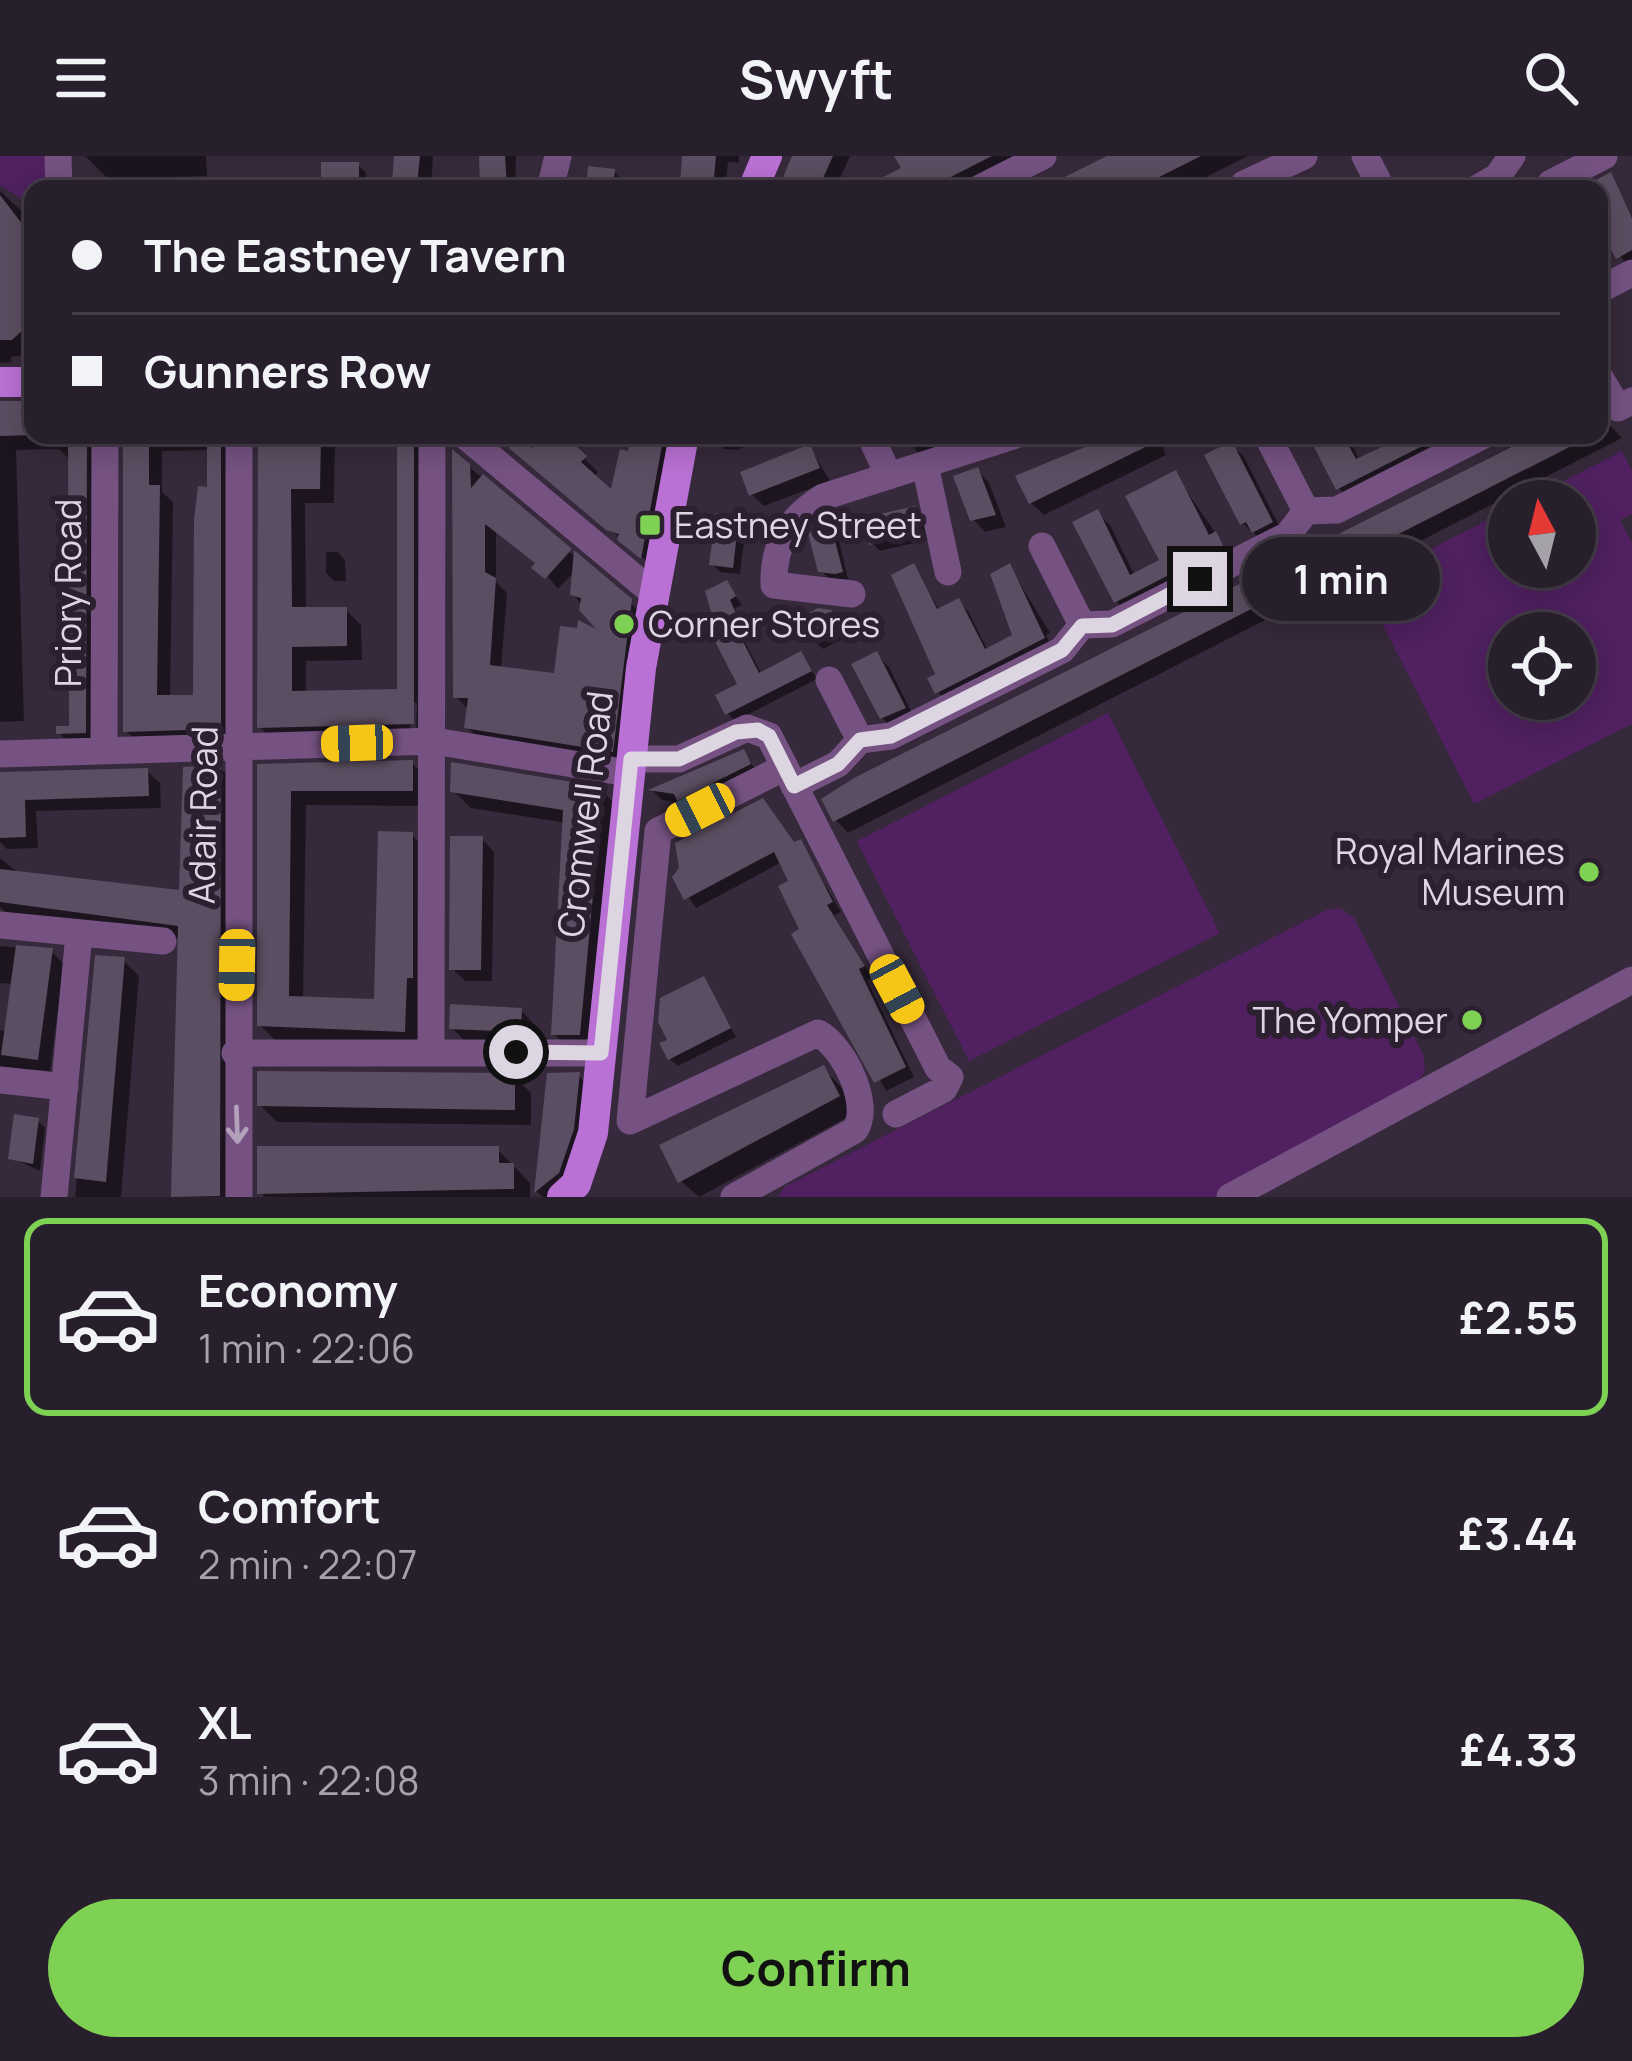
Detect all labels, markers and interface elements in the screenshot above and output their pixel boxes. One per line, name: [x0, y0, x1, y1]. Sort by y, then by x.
text: Swyft: [739, 41, 893, 115]
icon: menu: [48, 45, 114, 111]
icon: search: [1518, 45, 1584, 111]
text: The Eastney Tavern: [144, 224, 567, 286]
text: Gunners Row: [144, 340, 431, 402]
north arrow: [1488, 480, 1596, 588]
map controls: [1488, 480, 1596, 720]
street label: Priory Road: [43, 499, 92, 687]
place label: Eastney Street: [674, 500, 922, 549]
marker: Eastney Street: [637, 512, 663, 538]
callout: 1 min: [1242, 537, 1440, 621]
route end: [1173, 552, 1227, 606]
text: 1 min: [1293, 552, 1389, 606]
place label: Corner Stores: [648, 599, 880, 648]
marker: Corner Stores: [611, 611, 637, 637]
button: locate: [1488, 612, 1596, 720]
street label: Cromwell Road: [545, 688, 624, 940]
car: [320, 724, 394, 762]
street label: Adair Road: [176, 726, 229, 904]
car: [660, 778, 740, 842]
place label: Royal Marines Museum: [1335, 826, 1565, 916]
marker: Royal Marines Museum: [1576, 859, 1602, 885]
car: [218, 929, 256, 1001]
car: [864, 949, 930, 1029]
place label: The Yomper: [1253, 995, 1448, 1044]
marker: The Yomper: [1459, 1007, 1485, 1033]
route start: [489, 1025, 543, 1079]
one-way arrow: [226, 1105, 249, 1144]
text: Economy: [198, 1259, 398, 1321]
icon: car: [54, 1263, 162, 1371]
text: £2.55: [1459, 1286, 1578, 1348]
text: 1 min · 22:06: [198, 1321, 415, 1375]
text: Comfort: [198, 1475, 381, 1537]
icon: car: [54, 1479, 162, 1587]
text: £3.44: [1458, 1502, 1578, 1564]
text: 2 min · 22:07: [198, 1537, 417, 1591]
text: XL: [198, 1691, 252, 1753]
icon: car: [54, 1695, 162, 1803]
text: £4.33: [1460, 1718, 1578, 1780]
text: 3 min · 22:08: [198, 1753, 420, 1807]
button: Confirm: [48, 1899, 1584, 2037]

